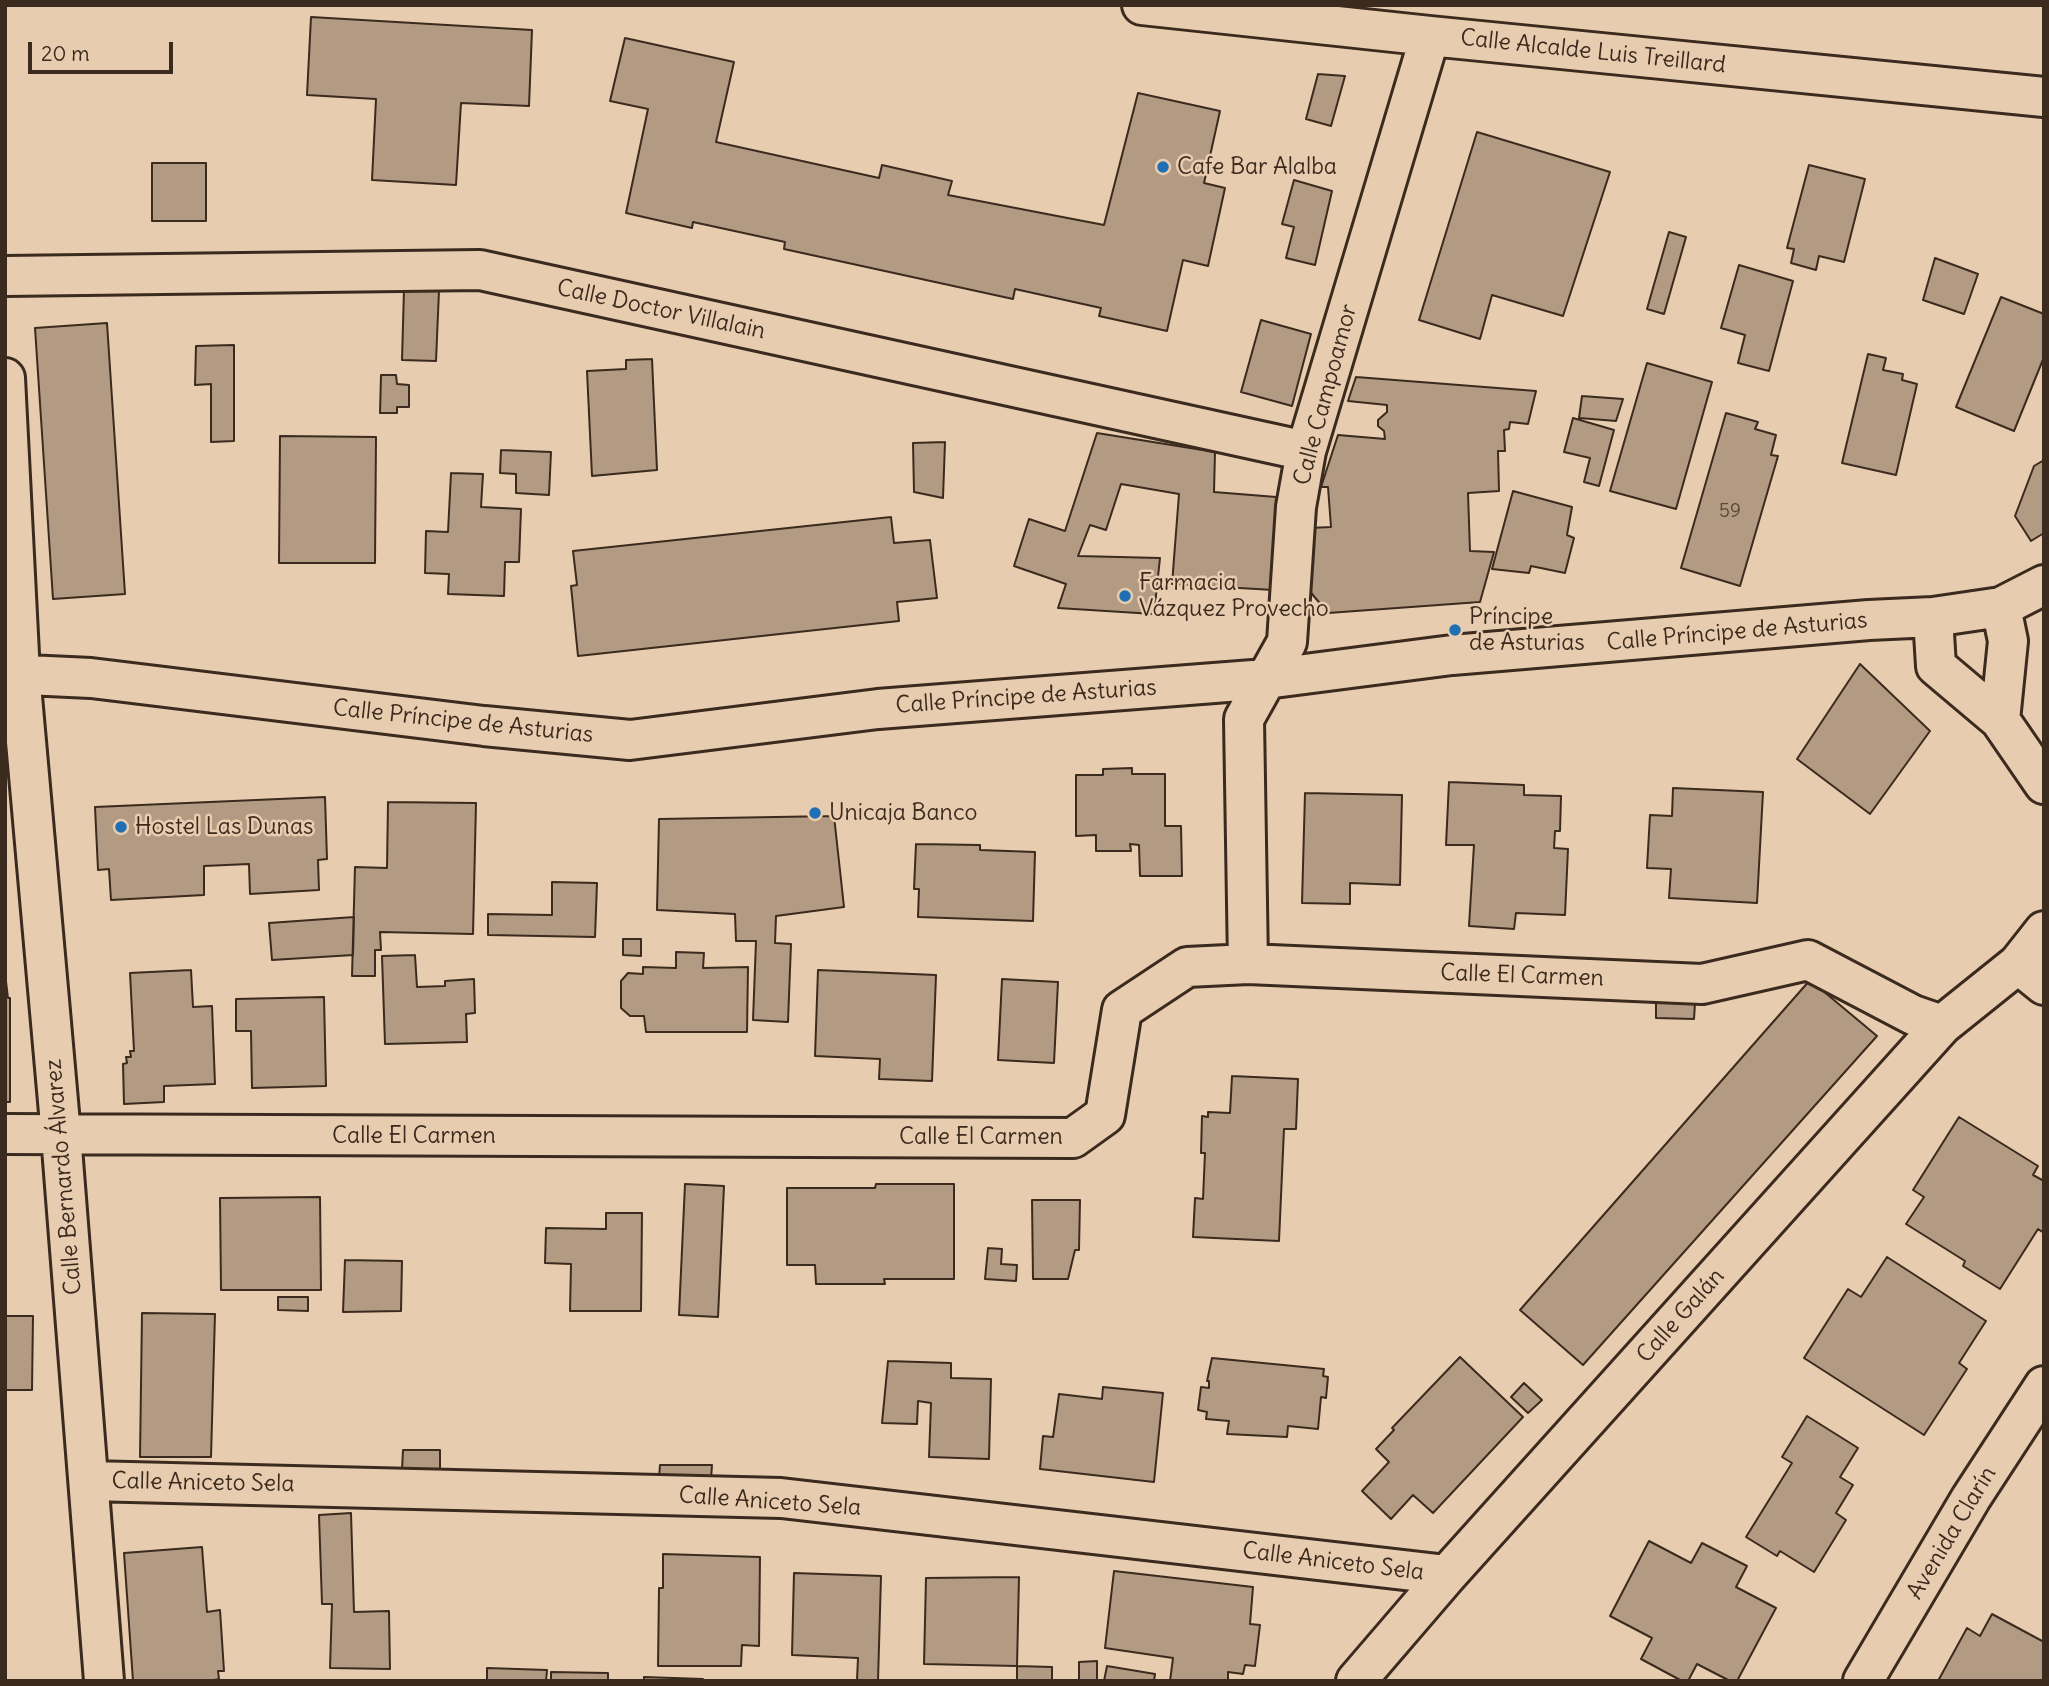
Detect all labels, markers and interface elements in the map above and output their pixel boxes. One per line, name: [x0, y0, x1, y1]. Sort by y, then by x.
street label: Calle Alcalde Luis Treillard: [1459, 24, 1727, 80]
scale bar: [32, 28, 177, 72]
text: 20 m: [41, 40, 90, 67]
place label: Cafe Bar Alalba: [1177, 153, 1337, 181]
marker: Cafe Bar Alalba: [1155, 159, 1171, 175]
street label: Calle Doctor Villalain: [554, 274, 768, 346]
street label: Calle Campoamor: [1289, 302, 1363, 488]
house number: 59: [1719, 501, 1741, 523]
place label: Farmacia Vázquez Provecho: [1139, 569, 1329, 623]
marker: Farmacia Vázquez Provecho: [1117, 588, 1133, 604]
place label: Príncipe de Asturias: [1469, 603, 1585, 657]
street label: Calle Príncipe de Asturias: [1605, 607, 1869, 657]
marker: Príncipe de Asturias: [1447, 622, 1463, 638]
street label: Calle Príncipe de Asturias: [895, 674, 1157, 720]
street label: Calle Príncipe de Asturias: [331, 695, 595, 749]
place label: Unicaja Banco: [829, 799, 977, 827]
marker: Unicaja Banco: [807, 805, 823, 821]
place label: Hostel Las Dunas: [135, 813, 314, 841]
marker: Hostel Las Dunas: [113, 819, 129, 835]
street label: Calle El Carmen: [1440, 959, 1604, 993]
street label: Calle Bernardo Álvarez: [40, 1058, 88, 1296]
street label: Calle El Carmen: [332, 1122, 496, 1150]
street label: Calle El Carmen: [899, 1123, 1063, 1151]
street label: Calle Galán: [1631, 1263, 1731, 1369]
street label: Avenida Clarín: [1902, 1462, 2002, 1604]
street label: Calle Aniceto Sela: [111, 1468, 295, 1498]
street label: Calle Aniceto Sela: [678, 1482, 862, 1522]
street label: Calle Aniceto Sela: [1241, 1537, 1425, 1587]

